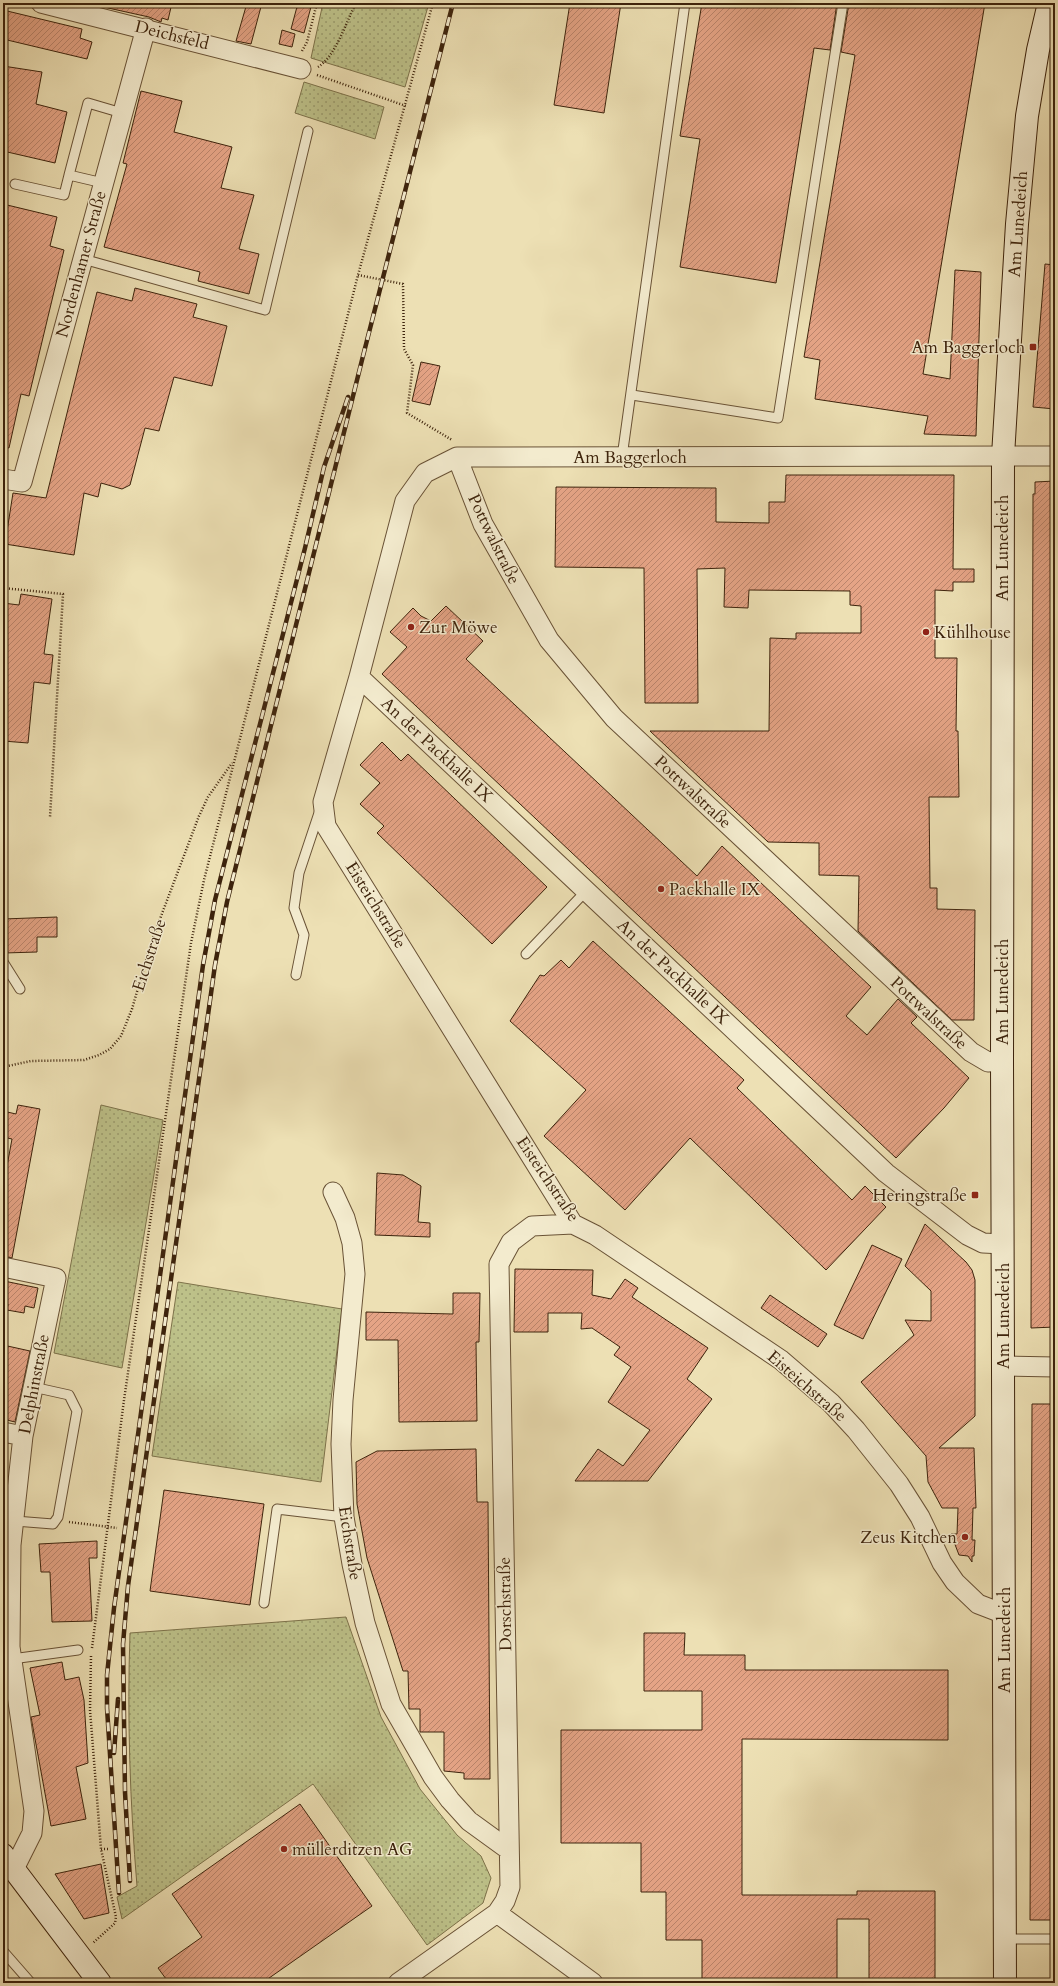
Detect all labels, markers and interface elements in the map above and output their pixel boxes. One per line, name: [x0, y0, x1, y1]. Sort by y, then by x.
street label: Deichsfeld: [133, 15, 211, 55]
street label: Am Lunedeich: [1003, 169, 1033, 278]
street label: Nordenhamer Straße: [50, 188, 112, 340]
place label: Am Baggerloch: [911, 336, 1026, 359]
marker: Am Baggerloch: [1028, 342, 1038, 352]
street label: Am Baggerloch: [573, 446, 687, 469]
street label: Pottwalstraße: [462, 490, 526, 588]
street label: Am Lunedeich: [991, 494, 1014, 601]
place label: Zur Möwe: [419, 616, 498, 639]
place label: Kühlhouse: [934, 621, 1011, 644]
marker: Zur Möwe: [406, 622, 416, 632]
marker: Kühlhouse: [921, 627, 931, 637]
street label: An der Packhalle IX: [376, 692, 498, 808]
street label: Pottwalstraße: [649, 750, 737, 834]
street label: Eisteichstraße: [340, 857, 412, 953]
place label: Packhalle IX: [669, 878, 761, 901]
marker: Packhalle IX: [656, 884, 666, 894]
street label: An der Packhalle IX: [612, 914, 734, 1030]
street label: Eichstraße: [127, 916, 171, 994]
street label: Am Lunedeich: [991, 938, 1014, 1045]
street label: Pottwalstraße: [885, 971, 973, 1055]
street label: Eisteichstraße: [511, 1132, 585, 1226]
place label: Heringstraße: [872, 1184, 967, 1207]
marker: Heringstraße: [970, 1190, 980, 1200]
street label: Am Lunedeich: [992, 1262, 1015, 1369]
street label: Delphinstraße: [13, 1332, 55, 1436]
street label: Eisteichstraße: [762, 1345, 852, 1427]
street label: Eichstraße: [333, 1504, 367, 1582]
place label: Zeus Kitchen: [860, 1526, 957, 1549]
marker: Zeus Kitchen: [960, 1532, 970, 1542]
street label: Dorschstraße: [493, 1557, 517, 1651]
street label: Am Lunedeich: [993, 1586, 1016, 1693]
place label: müllerditzen AG: [292, 1838, 413, 1861]
marker: müllerditzen AG: [279, 1844, 289, 1854]

